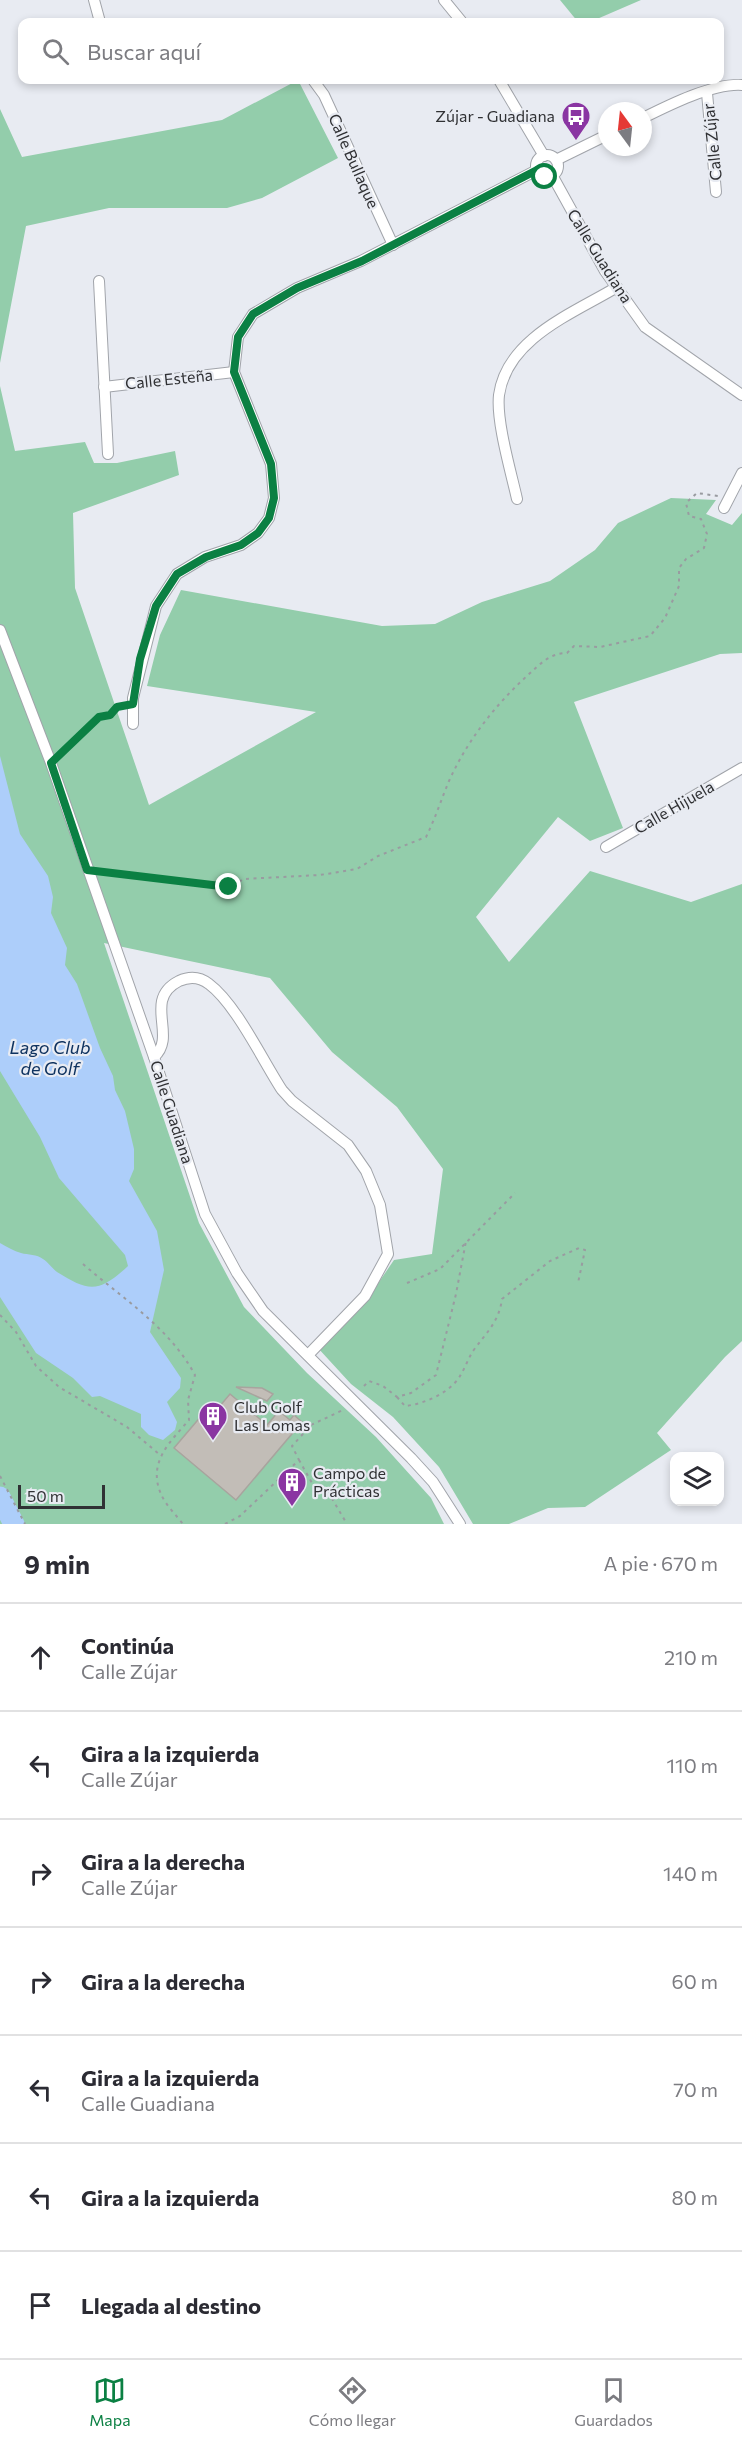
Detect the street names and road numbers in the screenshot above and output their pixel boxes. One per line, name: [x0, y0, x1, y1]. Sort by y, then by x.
street label: Calle Zújar: [698, 102, 725, 182]
street label: Calle Bullaque: [325, 111, 384, 211]
street label: Calle Guadiana: [564, 205, 637, 306]
street label: Calle Esteña: [124, 364, 214, 393]
street label: Calle Hijuela: [630, 776, 717, 837]
street label: Calle Guadiana: [147, 1058, 198, 1166]

